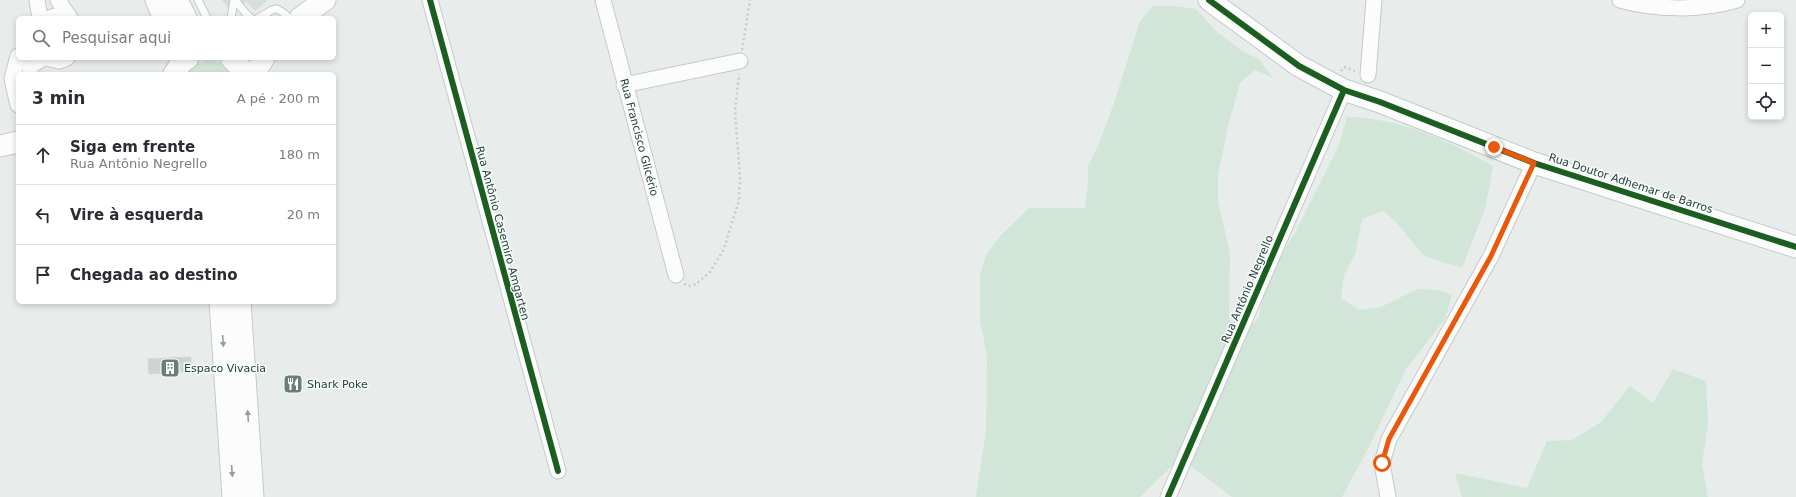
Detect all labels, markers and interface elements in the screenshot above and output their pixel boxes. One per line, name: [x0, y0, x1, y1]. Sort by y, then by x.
map controls: [1748, 12, 1784, 120]
button: +: [1748, 12, 1784, 48]
search box: [16, 16, 336, 60]
icon: search: [30, 27, 52, 49]
text: Pesquisar aqui: [62, 29, 171, 47]
button: −: [1748, 48, 1784, 84]
street label: Rua Francisco Glicério: [617, 77, 661, 198]
button: locate: [1748, 84, 1784, 120]
text: 3 min: [32, 88, 85, 108]
text: A pé · 200 m: [237, 91, 320, 106]
text: Siga em frente: [70, 138, 195, 156]
route end: [1485, 138, 1503, 156]
icon: ahead: [32, 144, 54, 166]
street label: Rua Antônio Casemiro Amgarten: [473, 145, 532, 322]
text: 180 m: [278, 147, 320, 162]
street label: Rua Doutor Adhemar de Barros: [1547, 151, 1715, 216]
text: Rua Antônio Negrello: [70, 156, 207, 171]
icon: left: [32, 204, 54, 226]
text: Vire à esquerda: [70, 206, 204, 224]
text: 20 m: [287, 207, 320, 222]
street label: Rua Antônio Negrello: [1219, 233, 1276, 345]
icon: arrive: [32, 264, 54, 286]
text: Chegada ao destino: [70, 266, 238, 284]
one-way arrow: [219, 335, 226, 347]
building icon: Espaco Vivacia: [159, 357, 181, 379]
place label: Espaco Vivacia: [184, 362, 266, 375]
restaurant icon: Shark Poke: [282, 373, 304, 395]
place label: Shark Poke: [307, 378, 368, 391]
one-way arrow: [244, 410, 251, 422]
route start: [1373, 454, 1391, 472]
one-way arrow: [228, 465, 235, 477]

